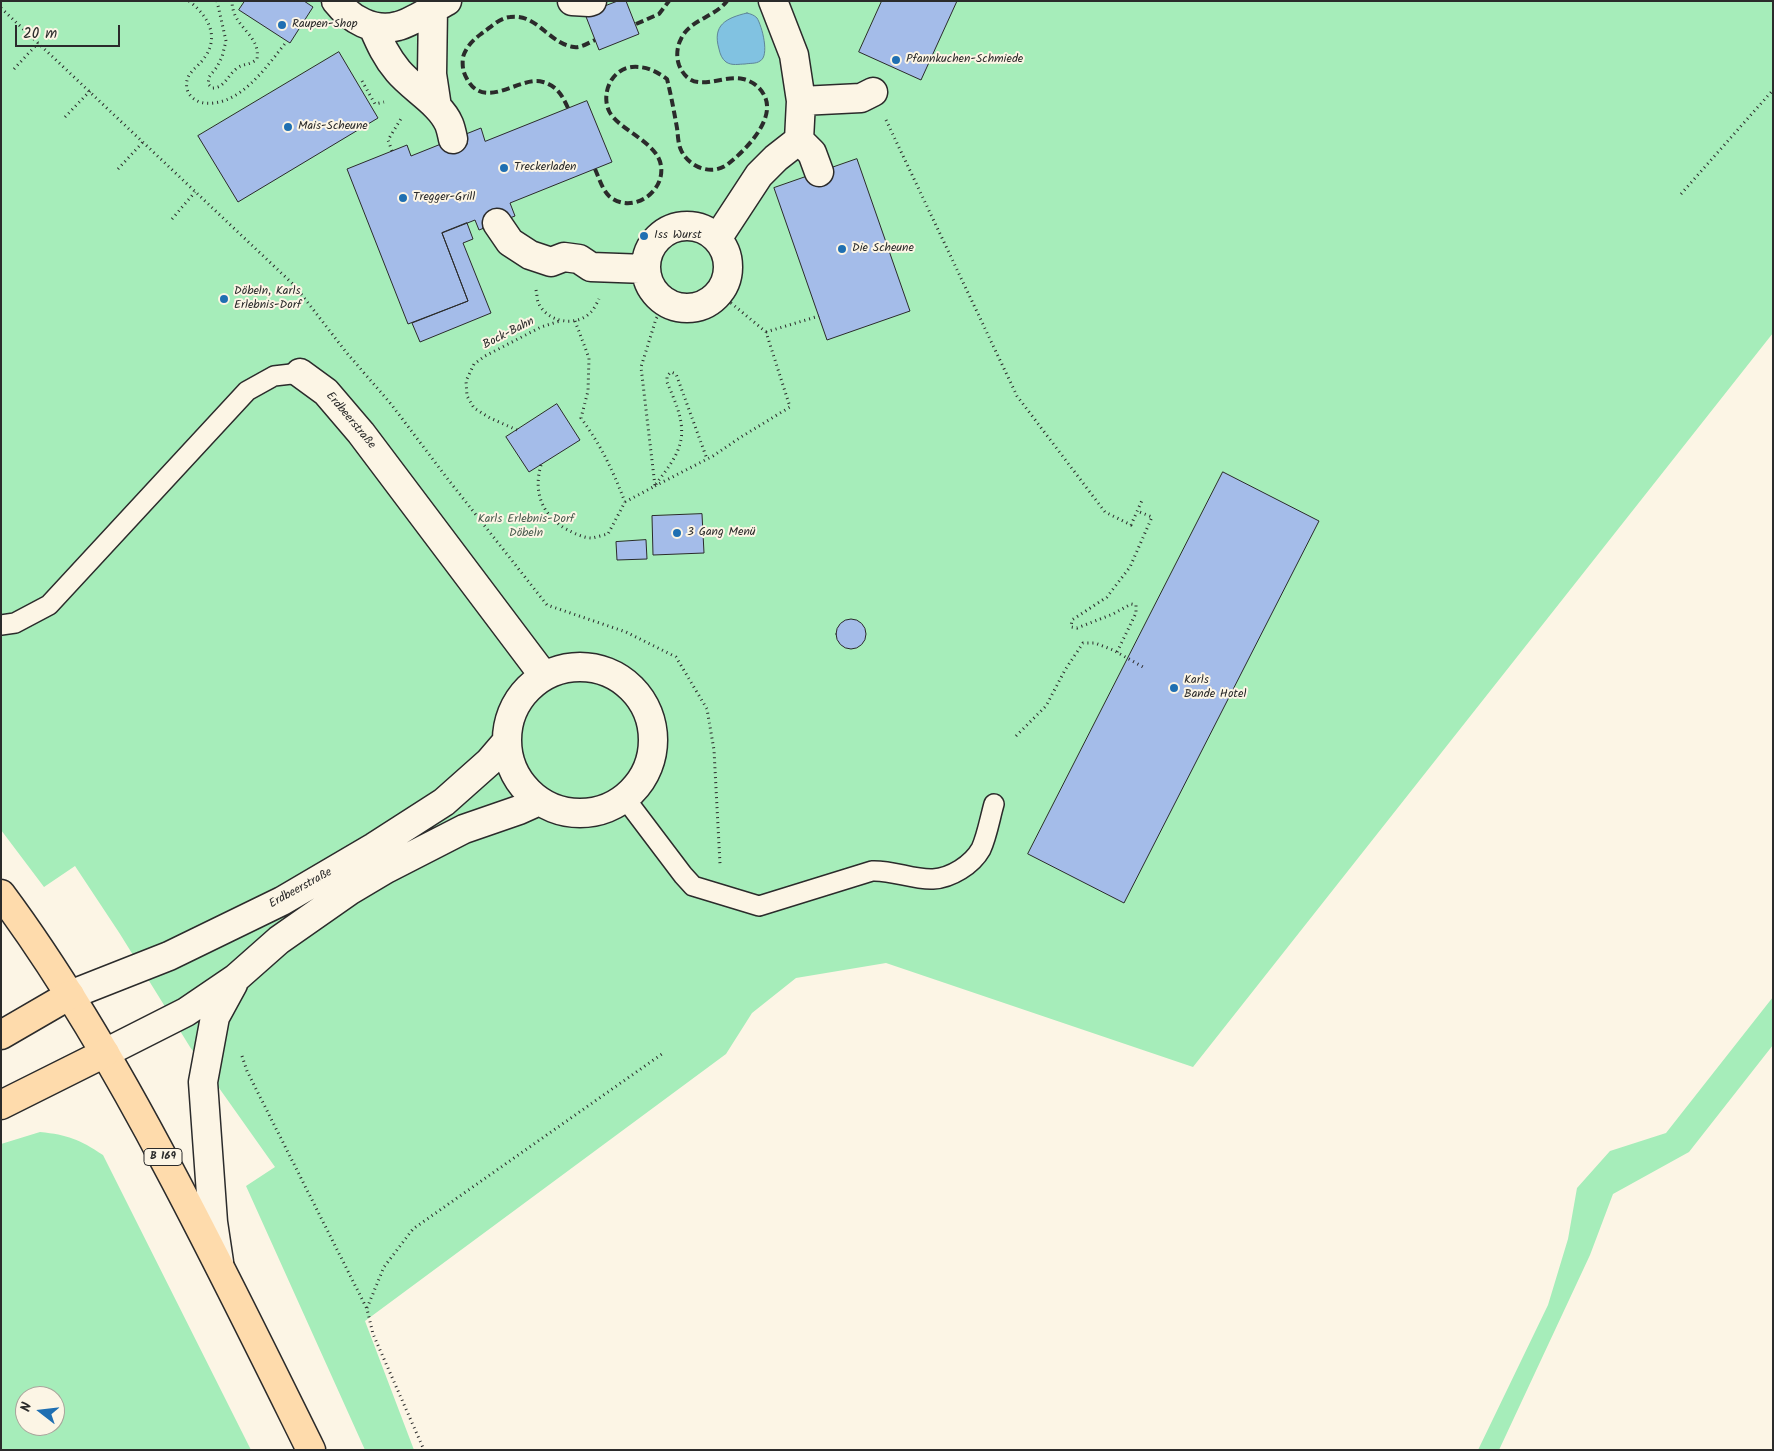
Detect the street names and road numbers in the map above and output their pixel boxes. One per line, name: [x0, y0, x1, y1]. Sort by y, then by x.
street label: Bock-Bahn: [481, 315, 537, 353]
street label: Erdbeerstraße: [322, 390, 378, 452]
street label: Erdbeerstraße: [267, 866, 335, 912]
road number: B 169: [144, 1148, 182, 1166]

